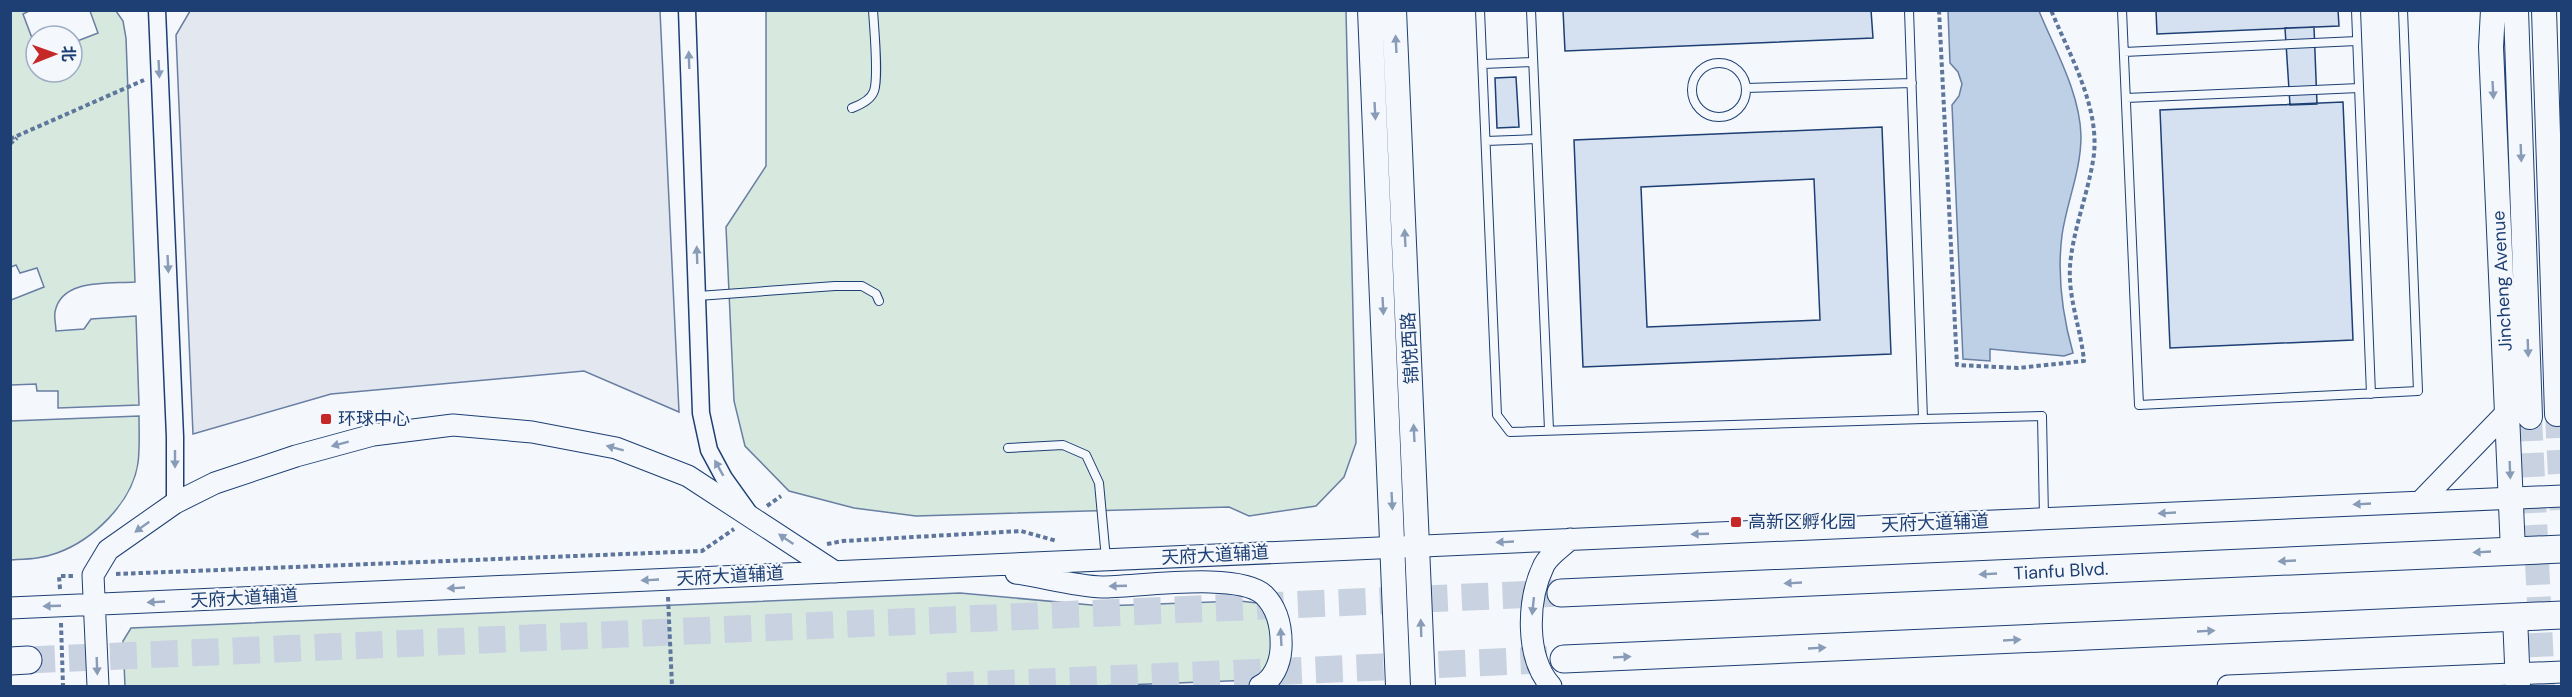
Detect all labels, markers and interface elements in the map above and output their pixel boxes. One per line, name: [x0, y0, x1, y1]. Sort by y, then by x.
north arrow: [24, 24, 84, 84]
one-way arrow: [1391, 34, 1400, 53]
text: 北: [58, 46, 79, 62]
one-way arrow: [685, 51, 694, 70]
one-way arrow: [155, 59, 164, 78]
one-way arrow: [2488, 80, 2497, 99]
one-way arrow: [1370, 101, 1379, 120]
one-way arrow: [2517, 144, 2526, 163]
street label: Jincheng Avenue: [2486, 210, 2518, 352]
one-way arrow: [1400, 229, 1409, 248]
one-way arrow: [692, 246, 701, 265]
one-way arrow: [163, 254, 172, 273]
one-way arrow: [1379, 296, 1388, 315]
street label: 锦悦西路: [1396, 311, 1424, 385]
one-way arrow: [2523, 339, 2532, 358]
place label: 环球中心: [338, 407, 410, 431]
marker: 环球中心: [319, 412, 333, 426]
one-way arrow: [1409, 424, 1418, 443]
one-way arrow: [330, 440, 348, 449]
one-way arrow: [606, 443, 624, 452]
one-way arrow: [170, 449, 180, 468]
one-way arrow: [714, 459, 724, 476]
one-way arrow: [2505, 460, 2515, 479]
one-way arrow: [1387, 491, 1396, 510]
one-way arrow: [2352, 500, 2371, 509]
street label: 天府大道辅道: [1881, 509, 1989, 537]
one-way arrow: [2158, 509, 2177, 518]
place label: 高新区孵化园: [1748, 510, 1856, 534]
marker: 高新区孵化园: [1729, 515, 1743, 529]
one-way arrow: [134, 520, 149, 532]
one-way arrow: [1690, 529, 1709, 538]
one-way arrow: [778, 534, 794, 545]
one-way arrow: [1495, 538, 1514, 547]
street label: 天府大道辅道: [1160, 540, 1270, 570]
one-way arrow: [2473, 548, 2492, 557]
street label: Tianfu Blvd.: [2013, 557, 2109, 585]
one-way arrow: [2278, 557, 2297, 566]
street label: 天府大道辅道: [675, 561, 785, 591]
one-way arrow: [1978, 570, 1997, 579]
one-way arrow: [641, 575, 660, 584]
one-way arrow: [1783, 578, 1802, 587]
one-way arrow: [1108, 582, 1127, 591]
street label: 天府大道辅道: [189, 583, 299, 613]
one-way arrow: [446, 584, 465, 593]
one-way arrow: [1529, 596, 1538, 615]
one-way arrow: [146, 597, 165, 606]
one-way arrow: [43, 602, 62, 611]
one-way arrow: [1417, 619, 1426, 638]
one-way arrow: [1276, 627, 1285, 646]
one-way arrow: [2197, 627, 2216, 636]
one-way arrow: [2002, 635, 2021, 644]
one-way arrow: [1807, 644, 1826, 653]
one-way arrow: [1613, 652, 1632, 661]
one-way arrow: [92, 657, 102, 676]

